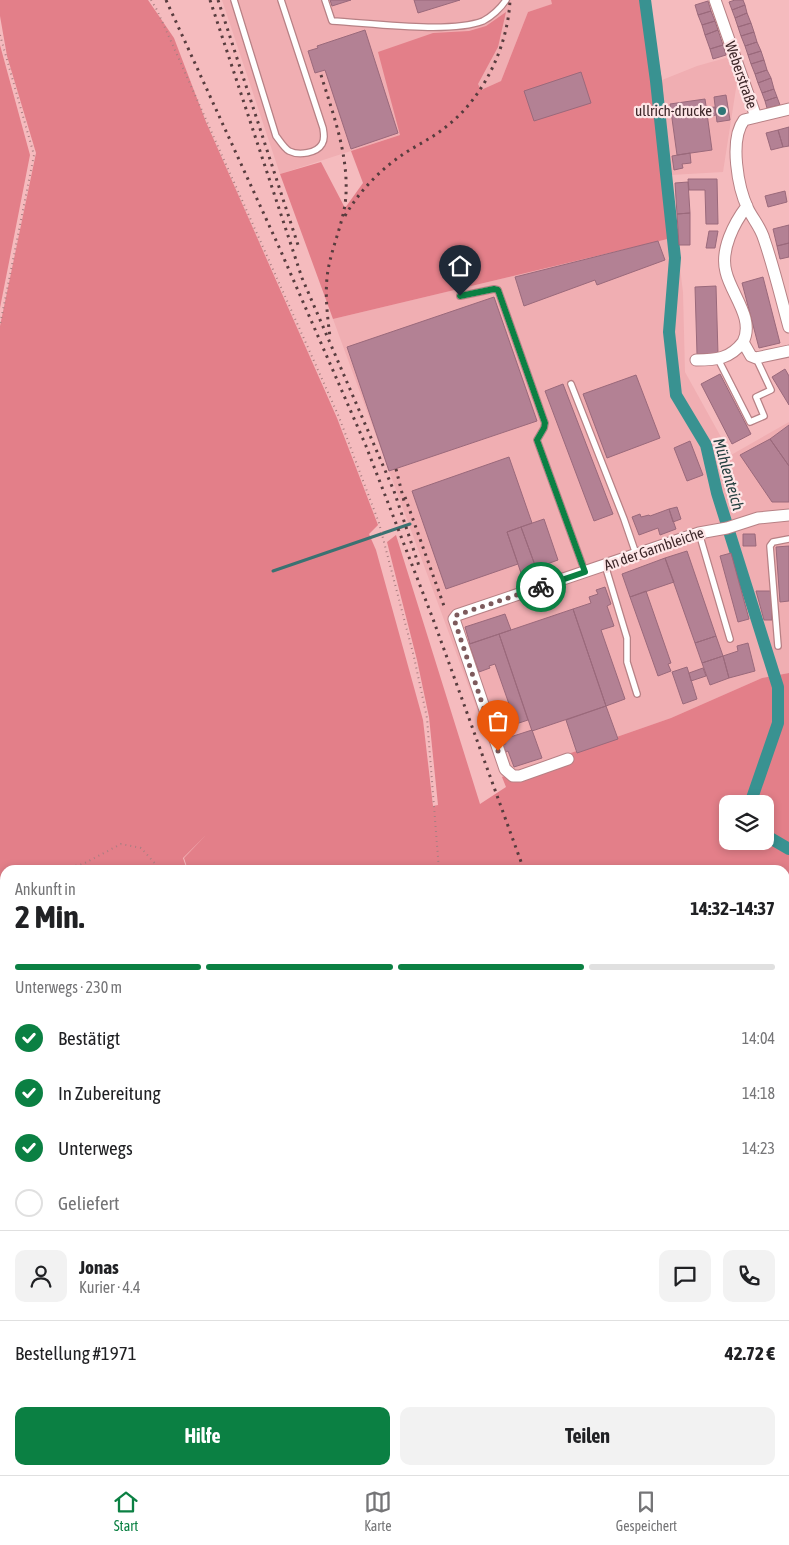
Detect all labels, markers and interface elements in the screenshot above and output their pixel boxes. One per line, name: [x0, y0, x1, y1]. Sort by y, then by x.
street label: Weberstraße: [722, 39, 761, 111]
place label: ullrich-drucke: [635, 102, 712, 119]
marker: ullrich-drucke: [716, 105, 728, 117]
pin: [439, 245, 481, 296]
icon: home: [446, 252, 474, 280]
water label: Mühlenteich: [710, 436, 748, 512]
street label: An der Garnbleiche: [602, 523, 706, 574]
courier: [516, 562, 566, 612]
icon: bike: [527, 573, 555, 601]
pin: [477, 700, 519, 751]
icon: bag: [484, 707, 512, 735]
map controls: [719, 795, 774, 850]
button: layers: [719, 795, 774, 850]
text: Ankunft in: [15, 880, 76, 898]
text: 14:32–14:37: [690, 897, 775, 919]
text: 2 Min.: [15, 898, 84, 935]
text: Unterwegs · 230 m: [15, 978, 122, 996]
icon: check: [15, 1024, 43, 1052]
text: Bestätigt: [58, 1027, 120, 1049]
text: 14:04: [742, 1029, 775, 1047]
icon: check: [15, 1079, 43, 1107]
text: In Zubereitung: [58, 1082, 161, 1104]
text: 14:18: [742, 1084, 775, 1102]
icon: check: [15, 1134, 43, 1162]
text: Unterwegs: [58, 1137, 133, 1159]
text: 14:23: [742, 1139, 775, 1157]
text: Geliefert: [58, 1192, 119, 1214]
button: person: [15, 1250, 67, 1302]
button: chat: [659, 1250, 711, 1302]
button: phone: [723, 1250, 775, 1302]
text: Jonas: [79, 1256, 119, 1278]
text: Kurier · 4.4: [79, 1278, 141, 1296]
text: Bestellung #1971: [15, 1342, 137, 1364]
text: 42.72 €: [725, 1342, 775, 1364]
button: Hilfe: [15, 1407, 390, 1465]
button: Teilen: [400, 1407, 775, 1465]
tab: Start: [112, 1488, 140, 1534]
tab: Karte: [364, 1488, 392, 1534]
tab: Gespeichert: [616, 1488, 677, 1534]

